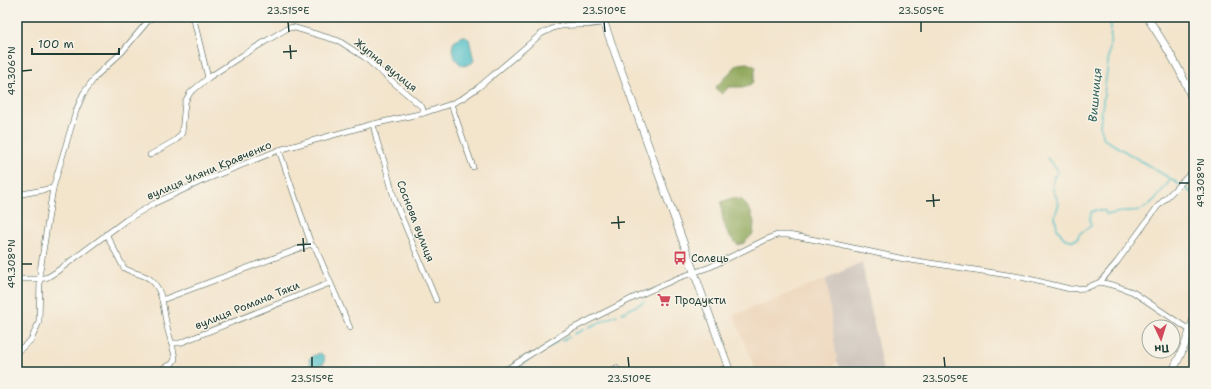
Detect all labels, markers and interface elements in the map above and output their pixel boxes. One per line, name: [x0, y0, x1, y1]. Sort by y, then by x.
text: 23.515°E: [266, 4, 310, 17]
text: 23.510°E: [582, 4, 626, 17]
text: 23.505°E: [898, 4, 944, 17]
scale bar: [32, 30, 119, 56]
street label: Жупна вулиця: [351, 35, 420, 96]
text: 100 m: [38, 36, 74, 52]
text: 49.306°N: [5, 46, 18, 96]
water label: Вишниця: [1085, 67, 1105, 123]
street label: вулиця Уляни Кравченко: [144, 137, 274, 204]
text: 49.308°N: [1194, 158, 1207, 208]
street label: Соснова вулиця: [393, 178, 438, 264]
text: 49.308°N: [5, 239, 18, 289]
bus stop icon: Солець: [672, 250, 688, 266]
place label: Солець: [691, 251, 729, 266]
street label: вулиця Романа Тяки: [193, 278, 302, 333]
supermarket icon: Продукти: [656, 292, 672, 308]
place label: Продукти: [675, 293, 726, 308]
north arrow: [1141, 319, 1181, 359]
text: Пн: [1154, 340, 1169, 356]
text: 23.515°E: [290, 372, 334, 385]
text: 23.510°E: [607, 372, 651, 385]
text: 23.505°E: [922, 372, 968, 385]

